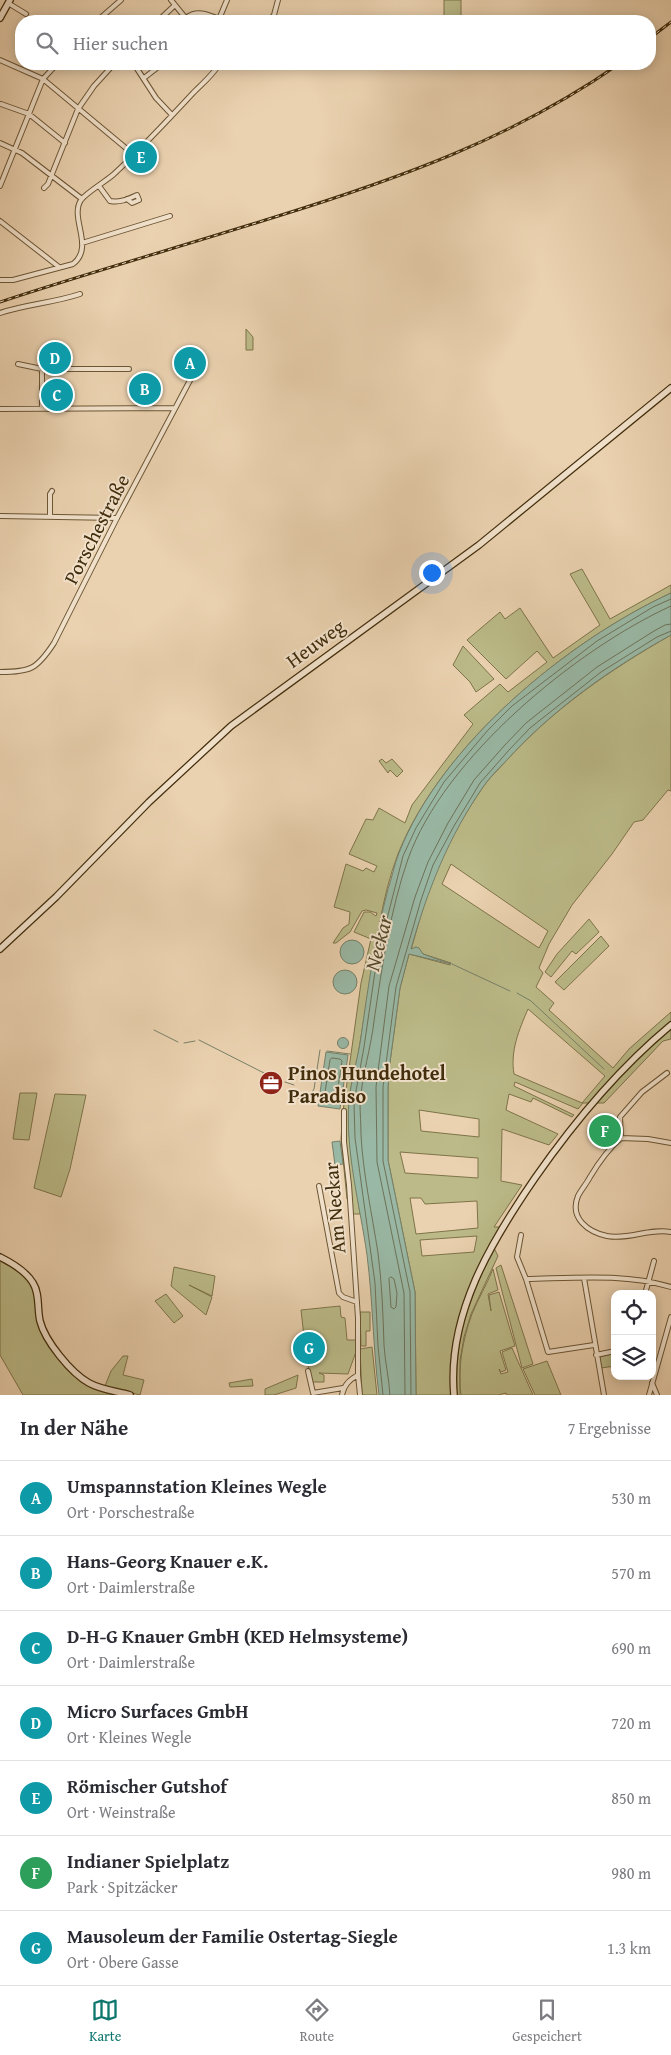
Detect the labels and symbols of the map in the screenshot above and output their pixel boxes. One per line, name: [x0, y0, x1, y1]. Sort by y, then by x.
pin: E: [125, 138, 157, 176]
pin: D: [39, 339, 71, 377]
pin: A: [174, 344, 206, 382]
pin: B: [129, 370, 161, 408]
pin: C: [41, 376, 73, 414]
street label: Porschestraße: [56, 469, 136, 589]
your location: [419, 560, 445, 586]
street label: Heuweg: [280, 612, 351, 674]
water label: Neckar: [356, 911, 400, 975]
place label: Pinos Hundehotel Paradiso: [288, 1058, 446, 1110]
office icon: Pinos Hundehotel Paradiso: [258, 1070, 284, 1096]
pin: F: [589, 1112, 621, 1150]
street label: Am Neckar: [316, 1161, 352, 1255]
pin: G: [293, 1329, 325, 1367]

